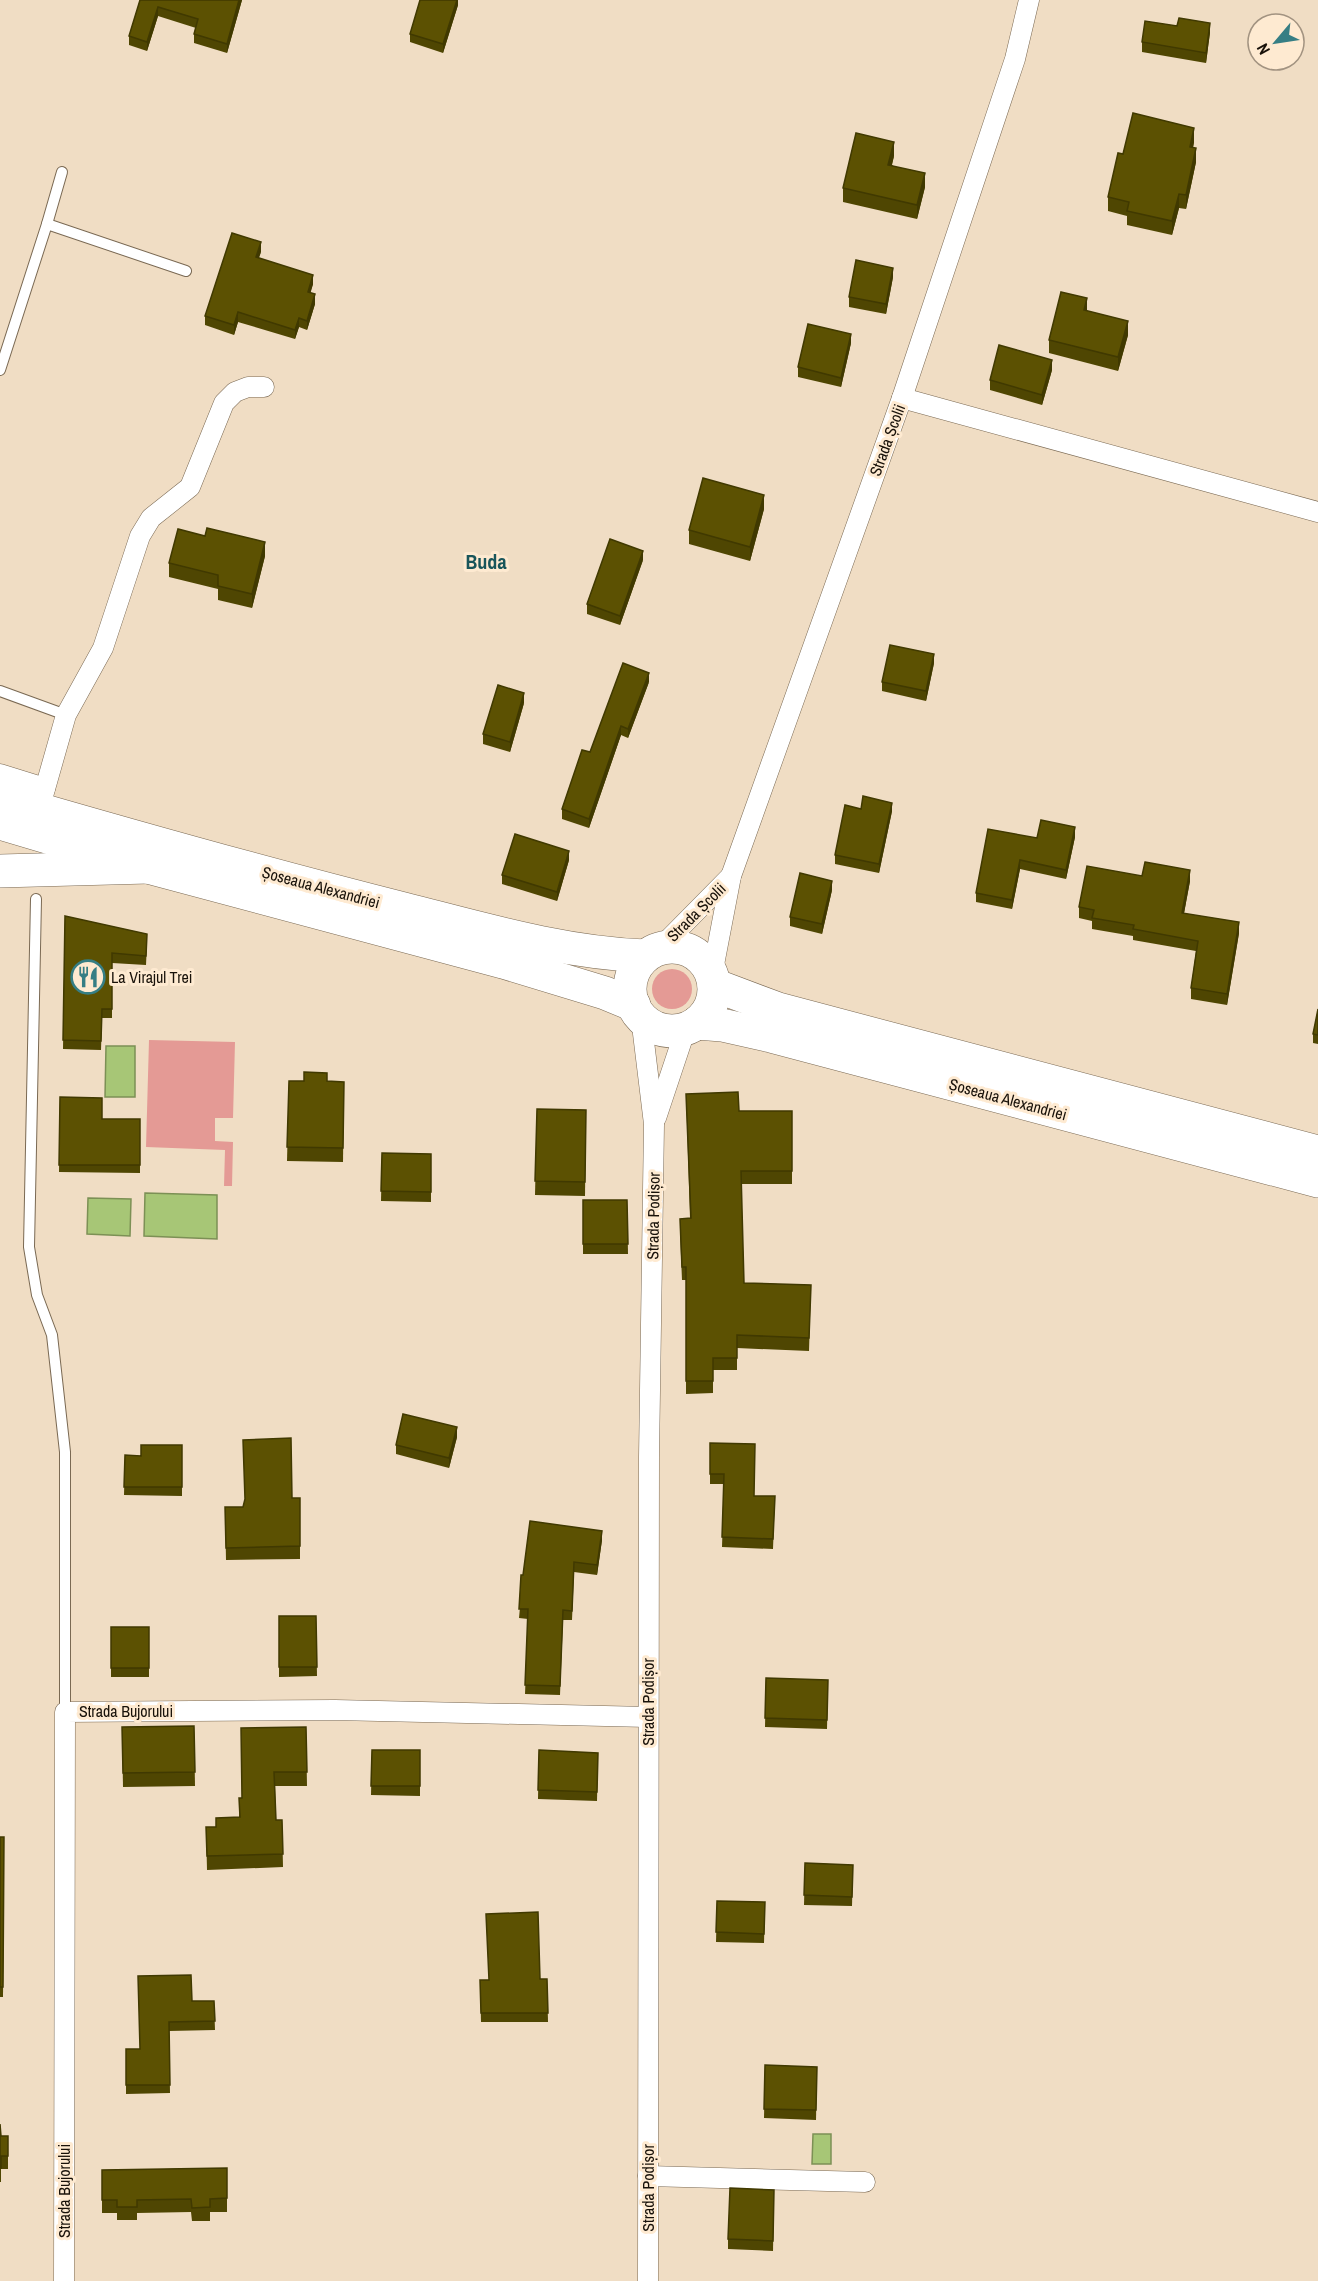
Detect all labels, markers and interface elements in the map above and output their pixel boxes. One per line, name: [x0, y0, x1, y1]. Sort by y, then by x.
north arrow: [1246, 12, 1306, 72]
text: N: [1251, 40, 1275, 59]
street label: Strada Școlii: [864, 401, 910, 479]
district label: Buda: [466, 548, 507, 575]
street label: Șoseaua Alexandriei: [260, 861, 382, 913]
street label: Strada Școlii: [662, 878, 730, 946]
restaurant icon: La Virajul Trei: [70, 959, 106, 995]
place label: La Virajul Trei: [111, 966, 192, 988]
street label: Șoseaua Alexandriei: [947, 1073, 1069, 1125]
street label: Strada Podișor: [641, 1171, 665, 1260]
street label: Strada Podișor: [637, 1658, 659, 1746]
street label: Strada Bujorului: [79, 1700, 173, 1722]
street label: Strada Bujorului: [53, 2144, 75, 2238]
street label: Strada Podișor: [637, 2144, 659, 2232]

